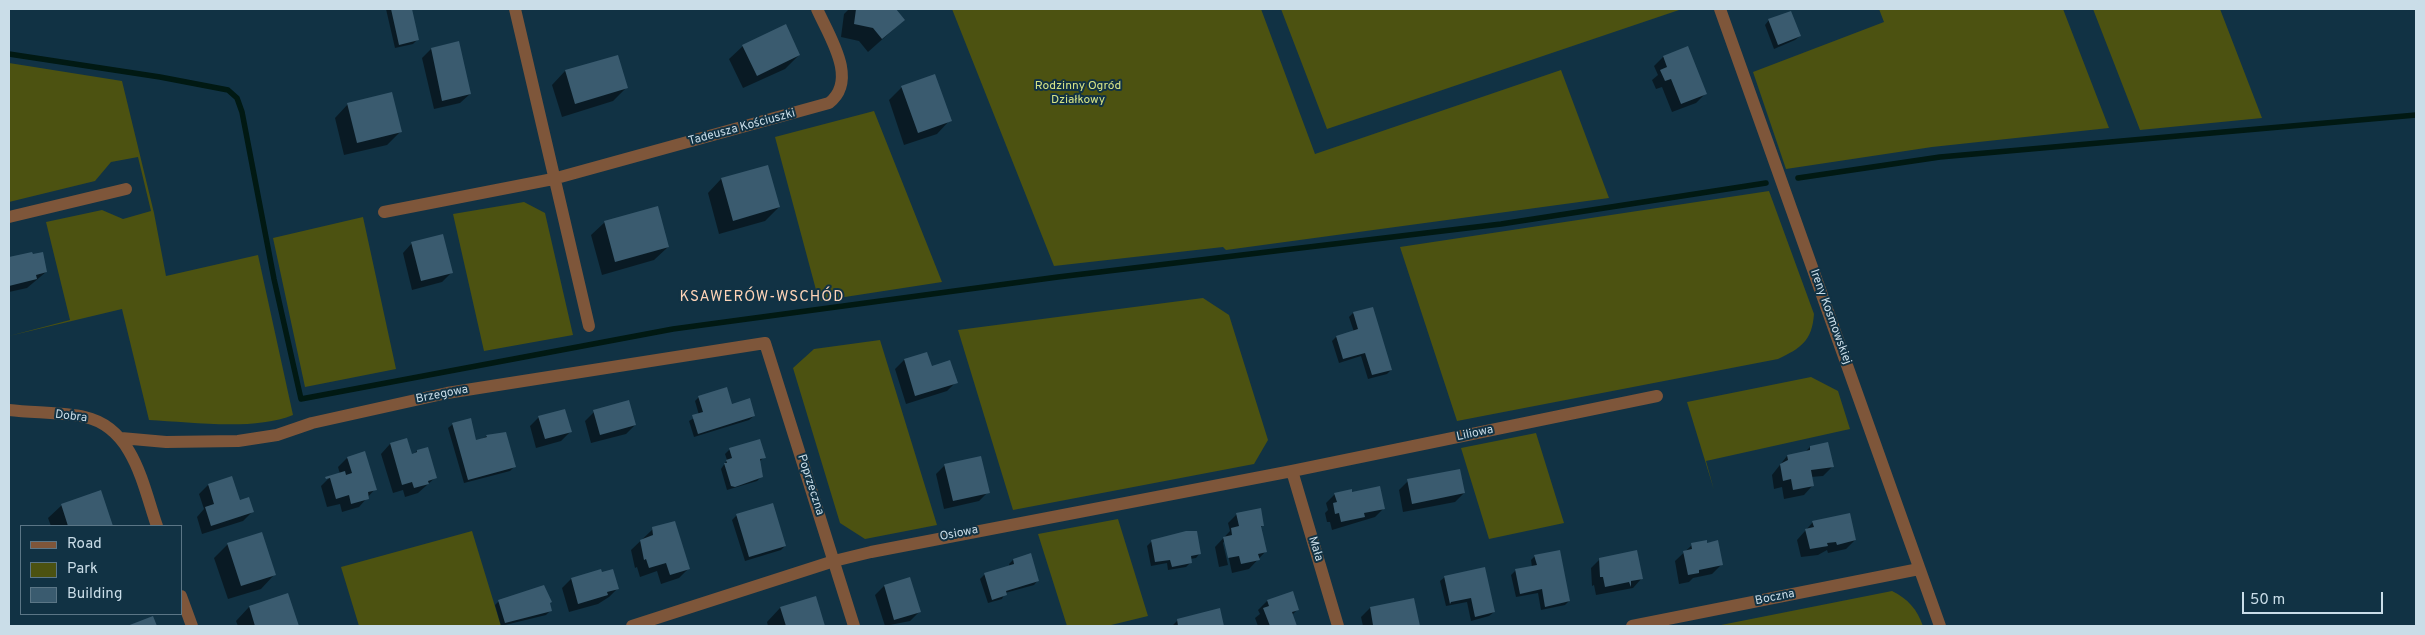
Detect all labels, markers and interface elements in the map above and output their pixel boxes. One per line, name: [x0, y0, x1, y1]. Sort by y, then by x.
park label: Rodzinny Ogród Działkowy: [1035, 80, 1121, 108]
street label: Tadeusza Kościuszki: [687, 107, 797, 149]
street label: Ireny Kosmowskiej: [1806, 268, 1854, 366]
district label: KSAWERÓW-WSCHÓD: [678, 289, 846, 307]
street label: Brzegowa: [415, 383, 469, 407]
street label: Dobra: [54, 408, 88, 426]
street label: Liliowa: [1455, 423, 1495, 445]
street label: Poprzeczna: [793, 453, 827, 517]
street label: Osiowa: [939, 523, 979, 545]
legend: [20, 525, 182, 615]
text: Road: [67, 535, 102, 554]
street label: Mała: [1304, 535, 1326, 563]
text: Park: [67, 560, 98, 579]
scale bar: [2245, 582, 2386, 614]
text: Building: [67, 585, 122, 604]
street label: Boczna: [1754, 587, 1796, 609]
text: 50 m: [2250, 591, 2285, 610]

